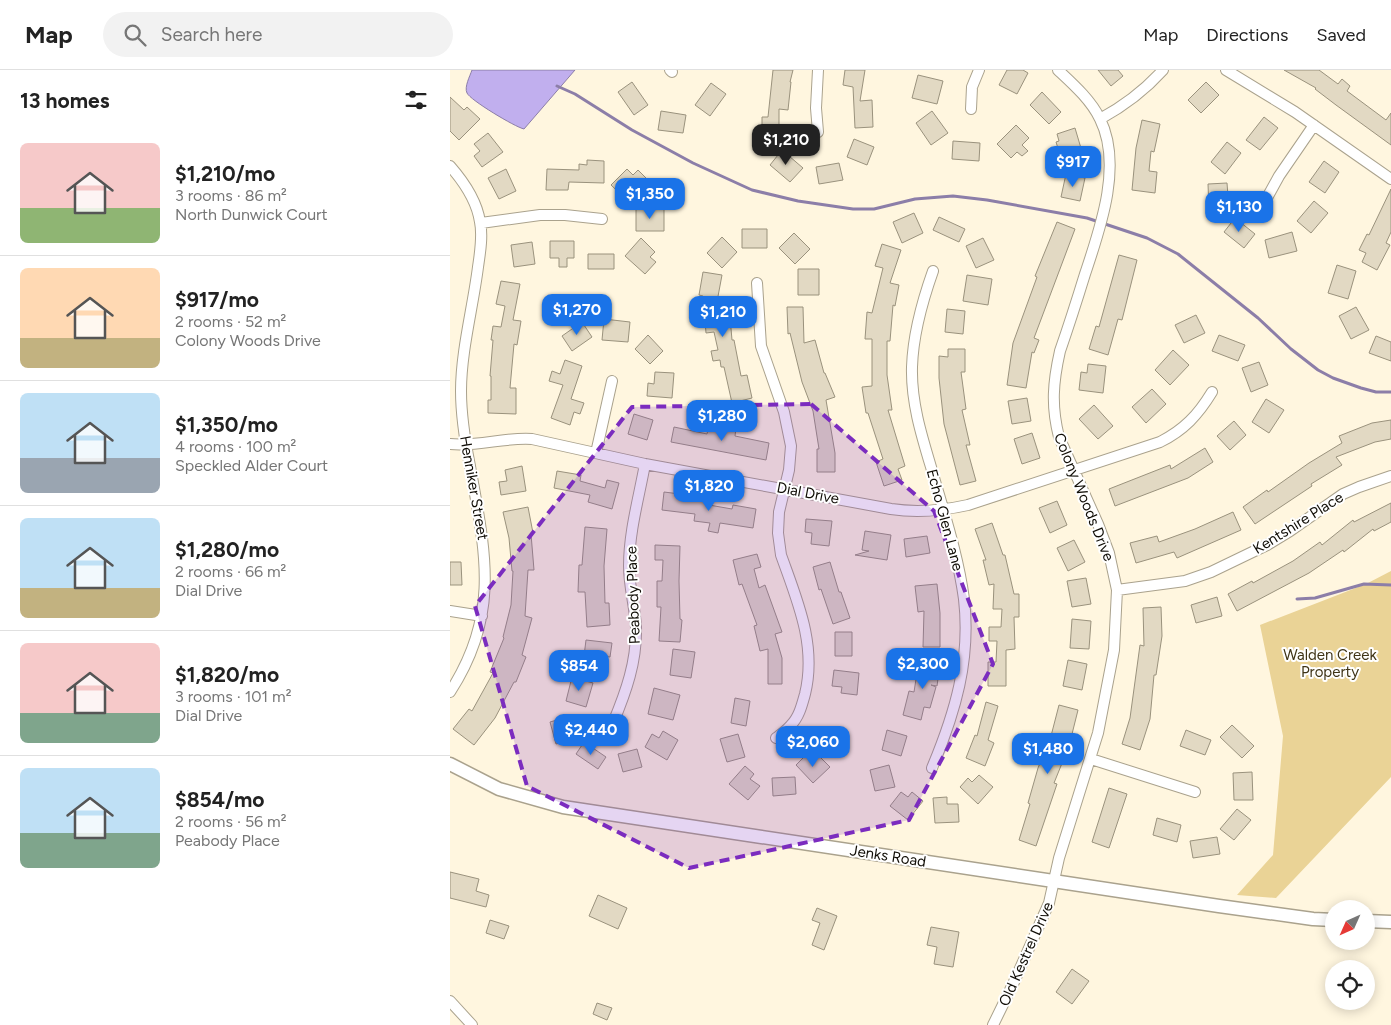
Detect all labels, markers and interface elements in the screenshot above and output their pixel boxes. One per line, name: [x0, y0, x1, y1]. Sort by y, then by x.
search box: [103, 12, 453, 57]
text: Map: [25, 20, 73, 49]
icon: search: [121, 21, 149, 49]
text: Search here: [161, 23, 262, 46]
text: Map: [1143, 24, 1178, 46]
text: Directions: [1206, 24, 1288, 46]
text: Saved: [1316, 24, 1366, 46]
icon: filters: [402, 86, 430, 114]
text: 13 homes: [20, 88, 109, 113]
pin: $1,210: [745, 124, 827, 166]
text: $1,210: [763, 130, 809, 149]
pin: $917: [1043, 146, 1103, 188]
text: $917: [1056, 152, 1090, 171]
text: $1,210/mo: [175, 161, 275, 186]
icon: home: [60, 163, 120, 223]
pin: $1,350: [609, 178, 691, 220]
text: $1,350: [626, 184, 674, 203]
text: 3 rooms · 86 m²: [175, 186, 287, 205]
pin: $1,130: [1198, 190, 1280, 233]
text: $1,130: [1216, 197, 1262, 216]
text: North Dunwick Court: [175, 205, 328, 224]
text: $917/mo: [175, 287, 259, 312]
icon: home: [60, 288, 120, 348]
pin: $1,270: [536, 294, 618, 336]
pin: $1,210: [682, 296, 764, 338]
text: $1,270: [553, 300, 601, 319]
text: $1,210: [700, 302, 746, 321]
text: 2 rooms · 52 m²: [175, 312, 286, 331]
text: Colony Woods Drive: [175, 331, 321, 350]
pin: $1,280: [681, 400, 763, 442]
text: $1,280: [697, 406, 747, 425]
text: $1,350/mo: [175, 412, 278, 437]
icon: home: [60, 413, 120, 473]
street label: Colony Woods Drive: [1050, 430, 1118, 564]
street label: Henniker Street: [456, 434, 492, 542]
text: 4 rooms · 100 m²: [175, 437, 296, 456]
text: Speckled Alder Court: [175, 456, 328, 475]
street label: Echo Glen Lane: [923, 467, 967, 573]
pin: $1,820: [668, 470, 750, 512]
text: $1,820: [684, 476, 734, 495]
street label: Dial Drive: [775, 478, 841, 508]
street label: Kentshire Place: [1250, 488, 1346, 558]
text: $1,280/mo: [175, 537, 279, 562]
icon: home: [60, 538, 120, 598]
street label: Peabody Place: [622, 546, 644, 644]
text: 2 rooms · 66 m²: [175, 562, 286, 581]
text: Dial Drive: [175, 581, 242, 600]
park label: Walden Creek Property: [1283, 646, 1377, 681]
pin: $2,300: [882, 648, 964, 690]
pin: $854: [549, 650, 609, 692]
text: $2,300: [897, 654, 949, 673]
text: $854: [560, 656, 598, 675]
text: $1,820/mo: [175, 662, 279, 687]
icon: home: [60, 663, 120, 723]
text: 3 rooms · 101 m²: [175, 687, 291, 706]
text: Dial Drive: [175, 706, 242, 725]
pin: $2,440: [550, 714, 632, 756]
text: $2,440: [565, 720, 617, 739]
pin: $2,060: [772, 726, 854, 768]
text: $2,060: [787, 732, 839, 751]
pin: $1,480: [1007, 732, 1089, 775]
text: $1,480: [1023, 739, 1073, 758]
text: $854/mo: [175, 787, 265, 812]
icon: home: [60, 788, 120, 848]
text: 2 rooms · 56 m²: [175, 812, 287, 831]
text: Peabody Place: [175, 831, 280, 850]
street label: Jenks Road: [849, 841, 927, 871]
street label: Old Kestrel Drive: [995, 899, 1057, 1009]
north arrow: [1325, 900, 1375, 950]
map controls: [1325, 900, 1375, 1010]
button: locate: [1325, 960, 1375, 1010]

